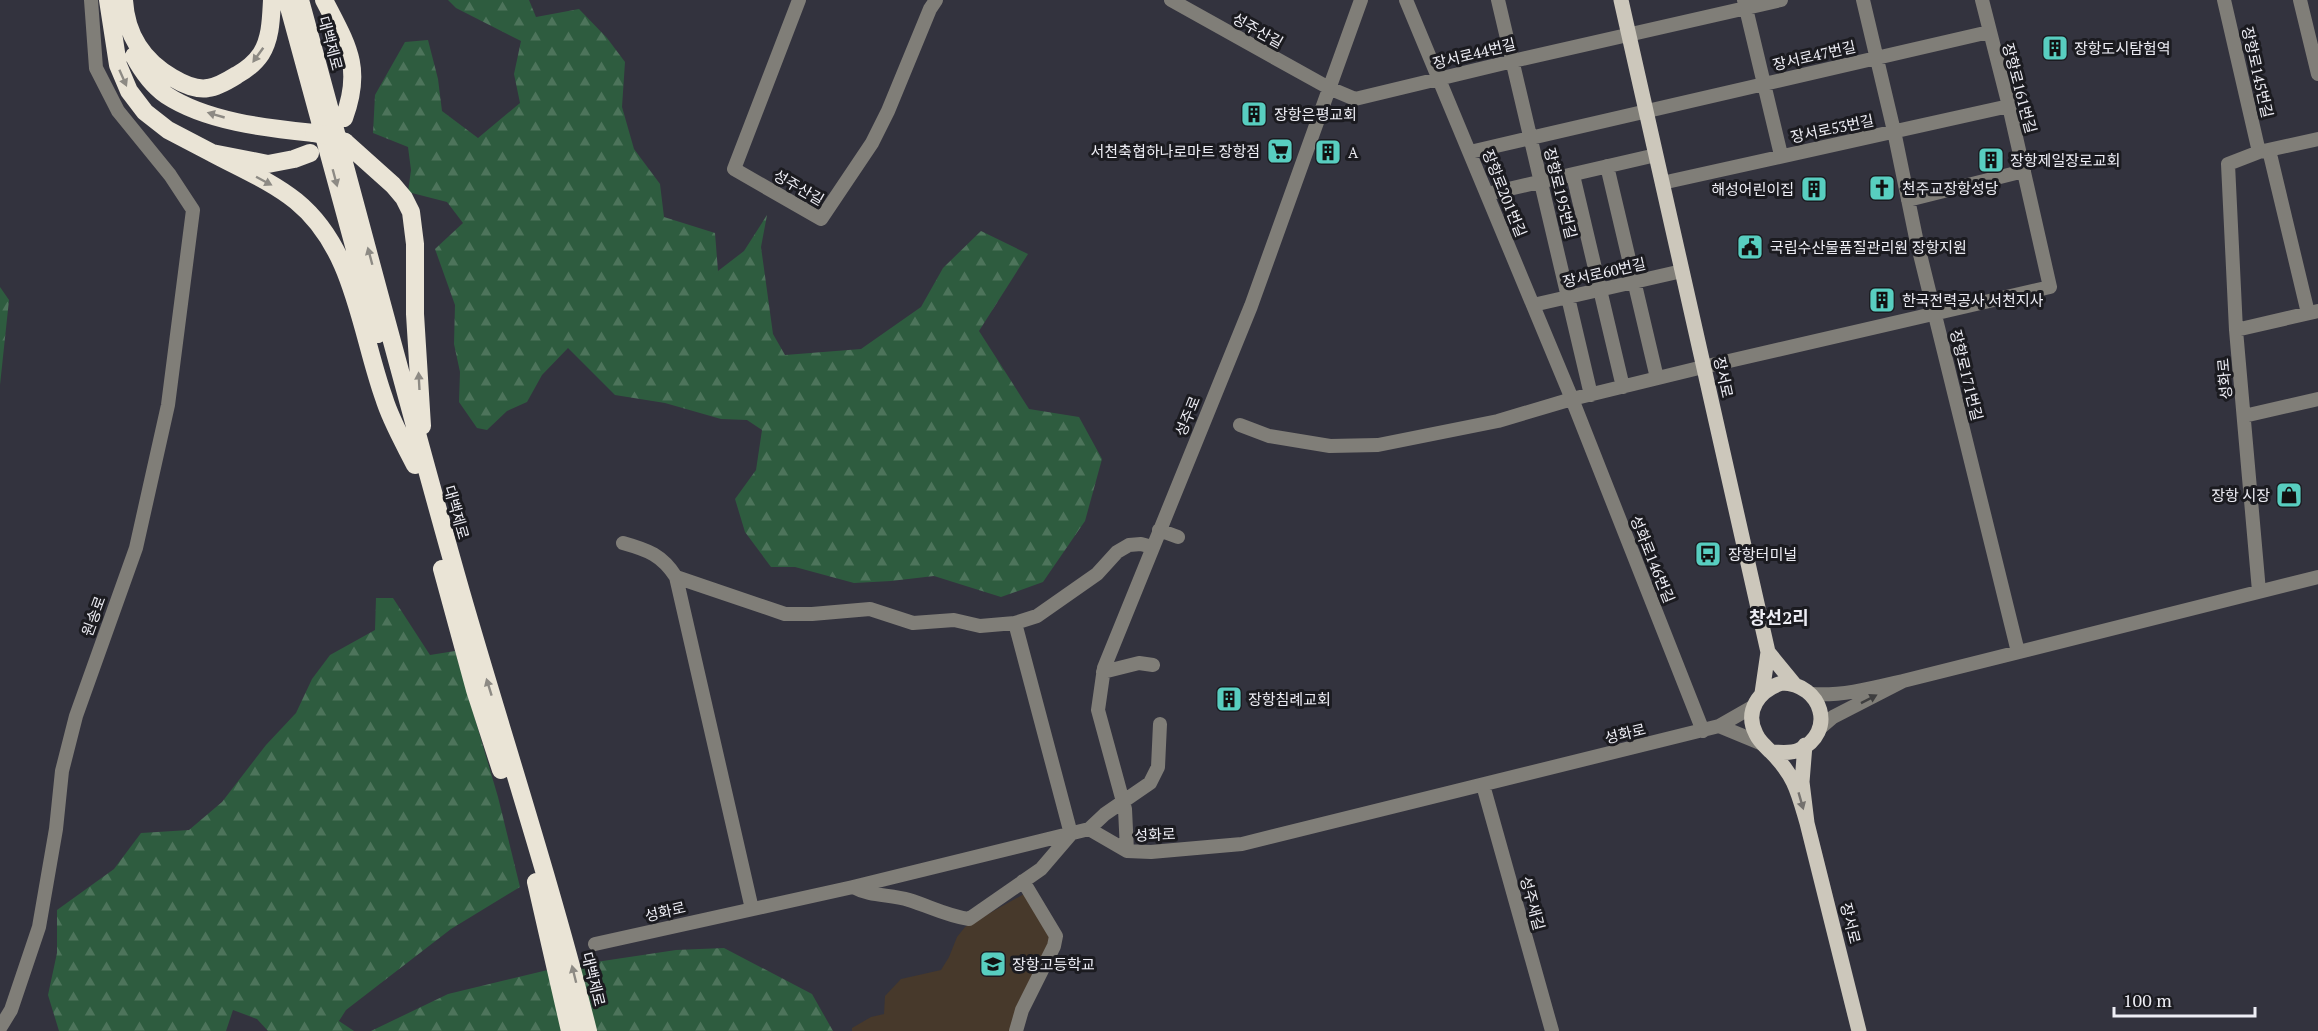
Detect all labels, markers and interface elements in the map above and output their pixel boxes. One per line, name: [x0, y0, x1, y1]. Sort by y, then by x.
street label: 성주산길: [1229, 8, 1287, 52]
street label: 대백제로: [314, 14, 348, 72]
street label: 장항로145번길: [2238, 24, 2278, 120]
street label: 장서로44번길: [1430, 33, 1518, 73]
building icon: 장항도시탐험역: [2040, 33, 2070, 63]
street label: 장서로47번길: [1770, 36, 1858, 74]
place label: 장항도시탐험역: [2074, 38, 2171, 58]
street label: 장항로161번길: [1998, 40, 2042, 136]
one-way arrow: [252, 47, 264, 63]
one-way arrow: [118, 69, 128, 87]
building icon: 장항은평교회: [1239, 99, 1269, 129]
place label: 장항은평교회: [1274, 104, 1357, 124]
street label: 장서로53번길: [1788, 109, 1876, 147]
one-way arrow: [206, 110, 224, 119]
supermarket icon: 서천축협하나로마트 장항점: [1265, 136, 1295, 166]
building icon: A: [1313, 137, 1343, 167]
place label: 서천축협하나로마트 장항점: [1091, 141, 1260, 161]
place label: A: [1348, 142, 1359, 162]
street label: 장항로195번길: [1540, 145, 1582, 241]
building icon: 장항제일장로교회: [1976, 145, 2006, 175]
street label: 장항로201번길: [1478, 146, 1532, 240]
place label: 장항제일장로교회: [2010, 150, 2120, 170]
street label: 성주산길: [770, 165, 828, 209]
one-way arrow: [331, 169, 340, 187]
church icon: 천주교장항성당: [1867, 173, 1897, 203]
building icon: 해성어린이집: [1799, 174, 1829, 204]
one-way arrow: [255, 176, 272, 186]
place label: 천주교장항성당: [1902, 178, 1999, 198]
place label: 해성어린이집: [1711, 179, 1794, 199]
public building icon: 국립수산물품질관리원 장항지원: [1735, 232, 1765, 262]
place label: 국립수산물품질관리원 장항지원: [1770, 237, 1967, 257]
one-way arrow: [365, 246, 375, 265]
street label: 장서로60번길: [1560, 253, 1648, 291]
building icon: 한국전력공사 서천지사: [1867, 285, 1897, 315]
place label: 한국전력공사 서천지사: [1902, 290, 2044, 310]
street label: 장항로171번길: [1946, 327, 1988, 423]
street label: 장서로: [1710, 355, 1738, 399]
street label: 성화로: [2212, 358, 2236, 400]
one-way arrow: [415, 372, 424, 391]
street label: 성주로: [1170, 393, 1204, 439]
shop icon: 장항 시장: [2274, 480, 2304, 510]
street label: 대백제로: [440, 483, 474, 541]
place label: 장항 시장: [2211, 485, 2270, 505]
street label: 성화로146번길: [1626, 512, 1680, 606]
bus stop icon: 장항터미널: [1693, 539, 1723, 569]
place label: 장항터미널: [1728, 544, 1797, 564]
street label: 원송로: [77, 593, 109, 639]
district label: 창선2리: [1749, 605, 1809, 629]
one-way arrow: [484, 678, 493, 696]
building icon: 장항침례교회: [1214, 684, 1244, 714]
place label: 장항침례교회: [1248, 689, 1331, 709]
one-way arrow: [1860, 694, 1877, 703]
street label: 성화로: [1602, 718, 1648, 748]
one-way arrow: [1797, 792, 1806, 810]
street label: 성화로: [1134, 823, 1176, 845]
street label: 성주새길: [1516, 874, 1550, 932]
street label: 성화로: [643, 897, 687, 925]
street label: 장서로: [1836, 900, 1866, 946]
school or university icon: 장항고등학교: [978, 949, 1008, 979]
street label: 대백제로: [578, 950, 610, 1008]
place label: 장항고등학교: [1012, 954, 1095, 974]
one-way arrow: [568, 965, 578, 983]
scale bar: [2114, 980, 2255, 1018]
text: 100 m: [2123, 988, 2172, 1012]

